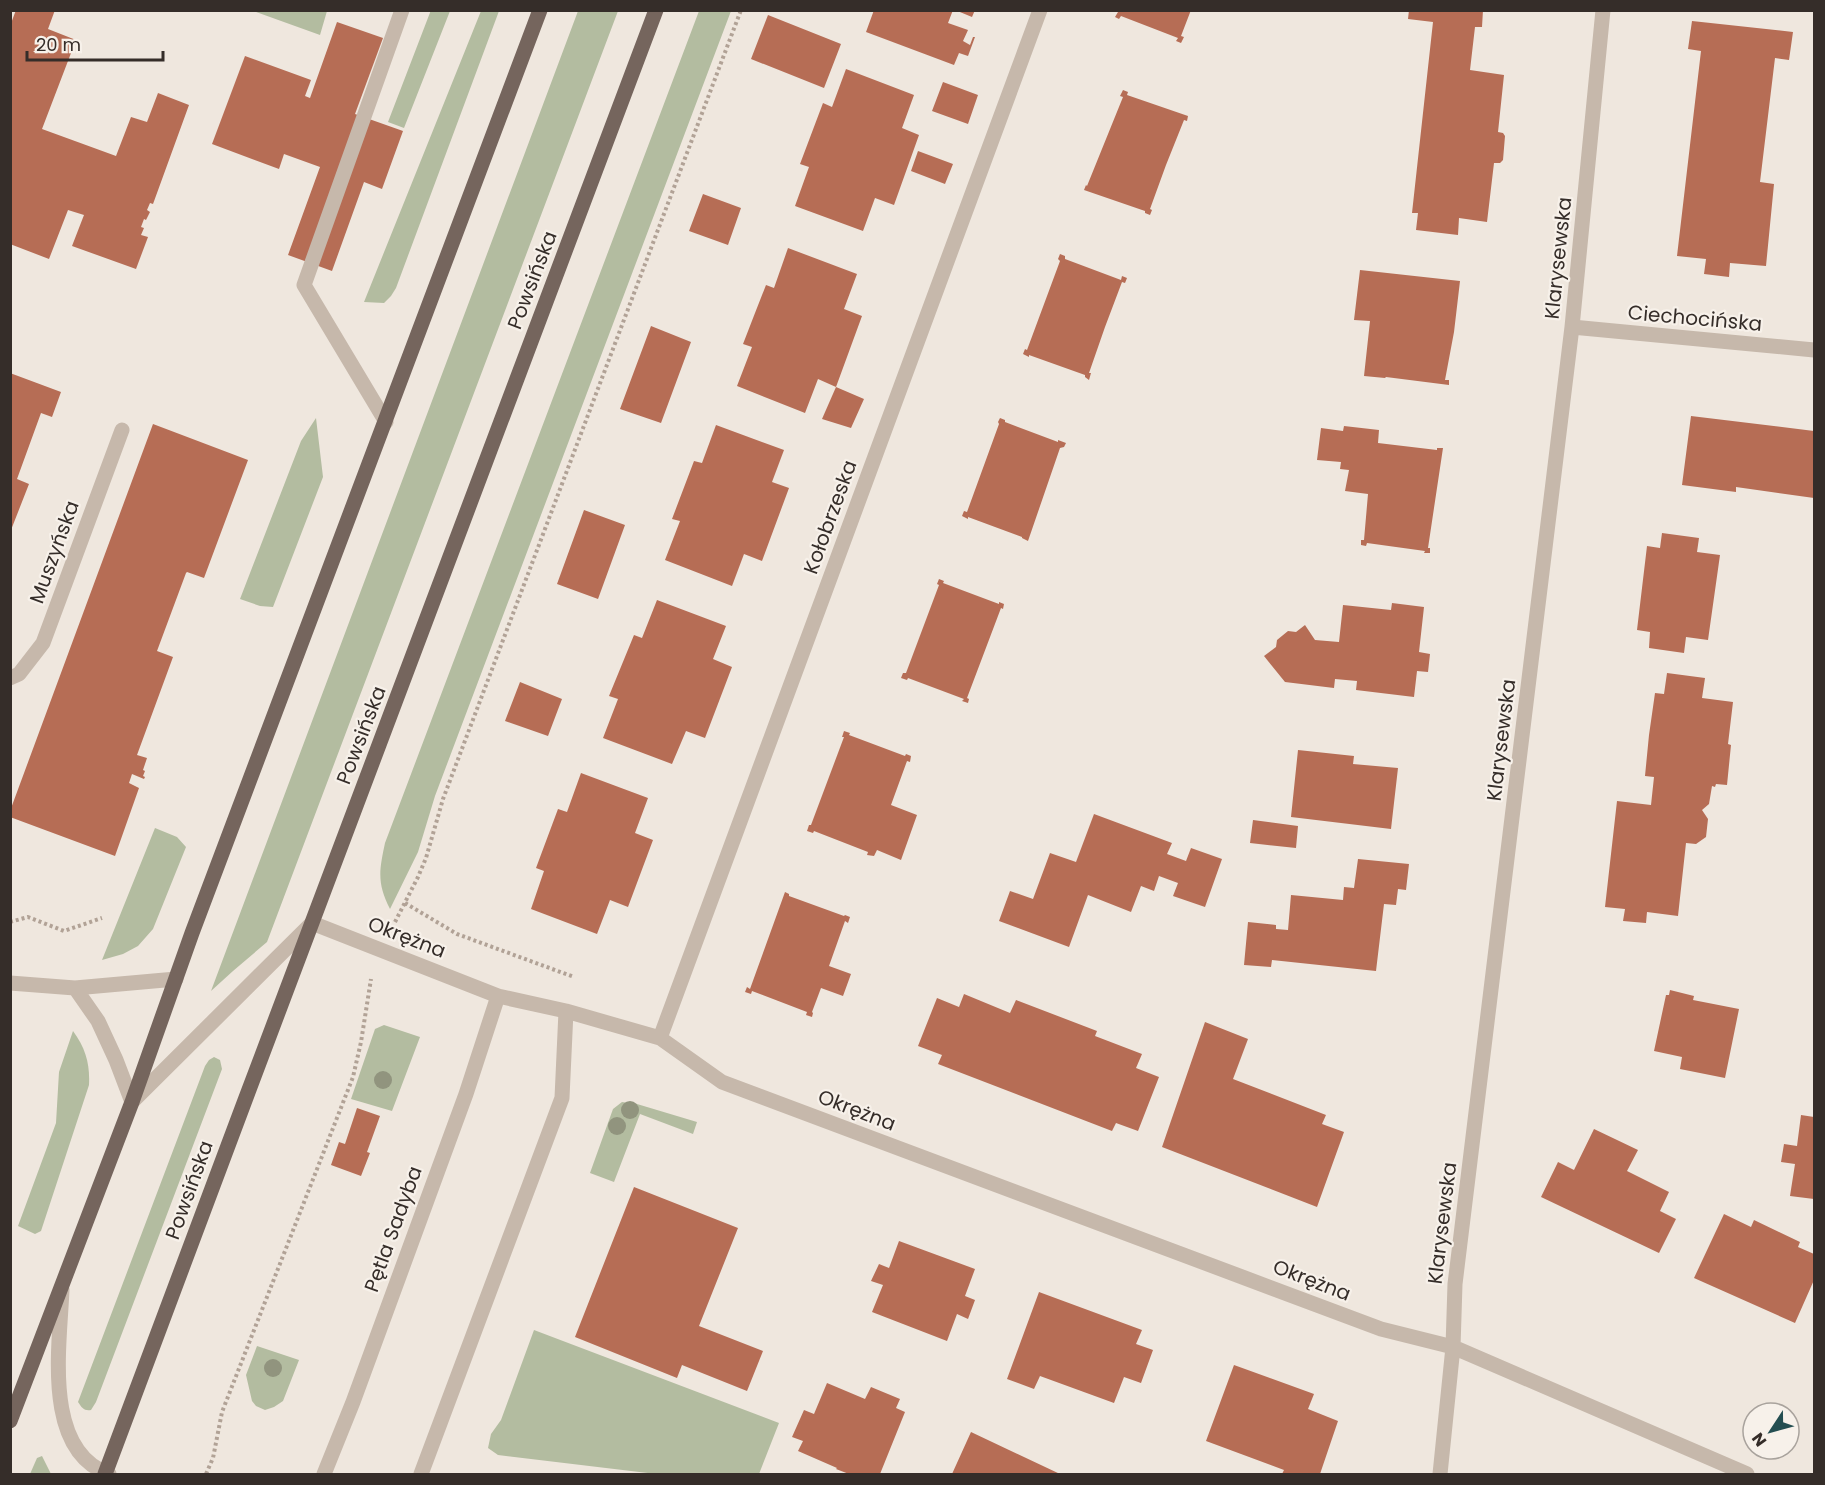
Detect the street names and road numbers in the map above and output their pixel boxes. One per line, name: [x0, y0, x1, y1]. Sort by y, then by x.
street label: Klarysewska: [1538, 196, 1578, 320]
street label: Powsińska: [500, 227, 564, 333]
street label: Ciechocińska: [1627, 298, 1763, 338]
street label: Kołobrzeska: [796, 456, 864, 578]
street label: Muszyńska: [22, 497, 86, 607]
street label: Klarysewska: [1480, 677, 1522, 803]
street label: Powsińska: [329, 682, 393, 788]
street label: Okrężna: [364, 909, 450, 965]
street label: Okrężna: [814, 1082, 900, 1138]
street label: Powsińska: [158, 1137, 220, 1243]
street label: Klarysewska: [1421, 1160, 1463, 1286]
street label: Pętla Sadyba: [357, 1162, 429, 1296]
street label: Okrężna: [1269, 1252, 1355, 1308]

